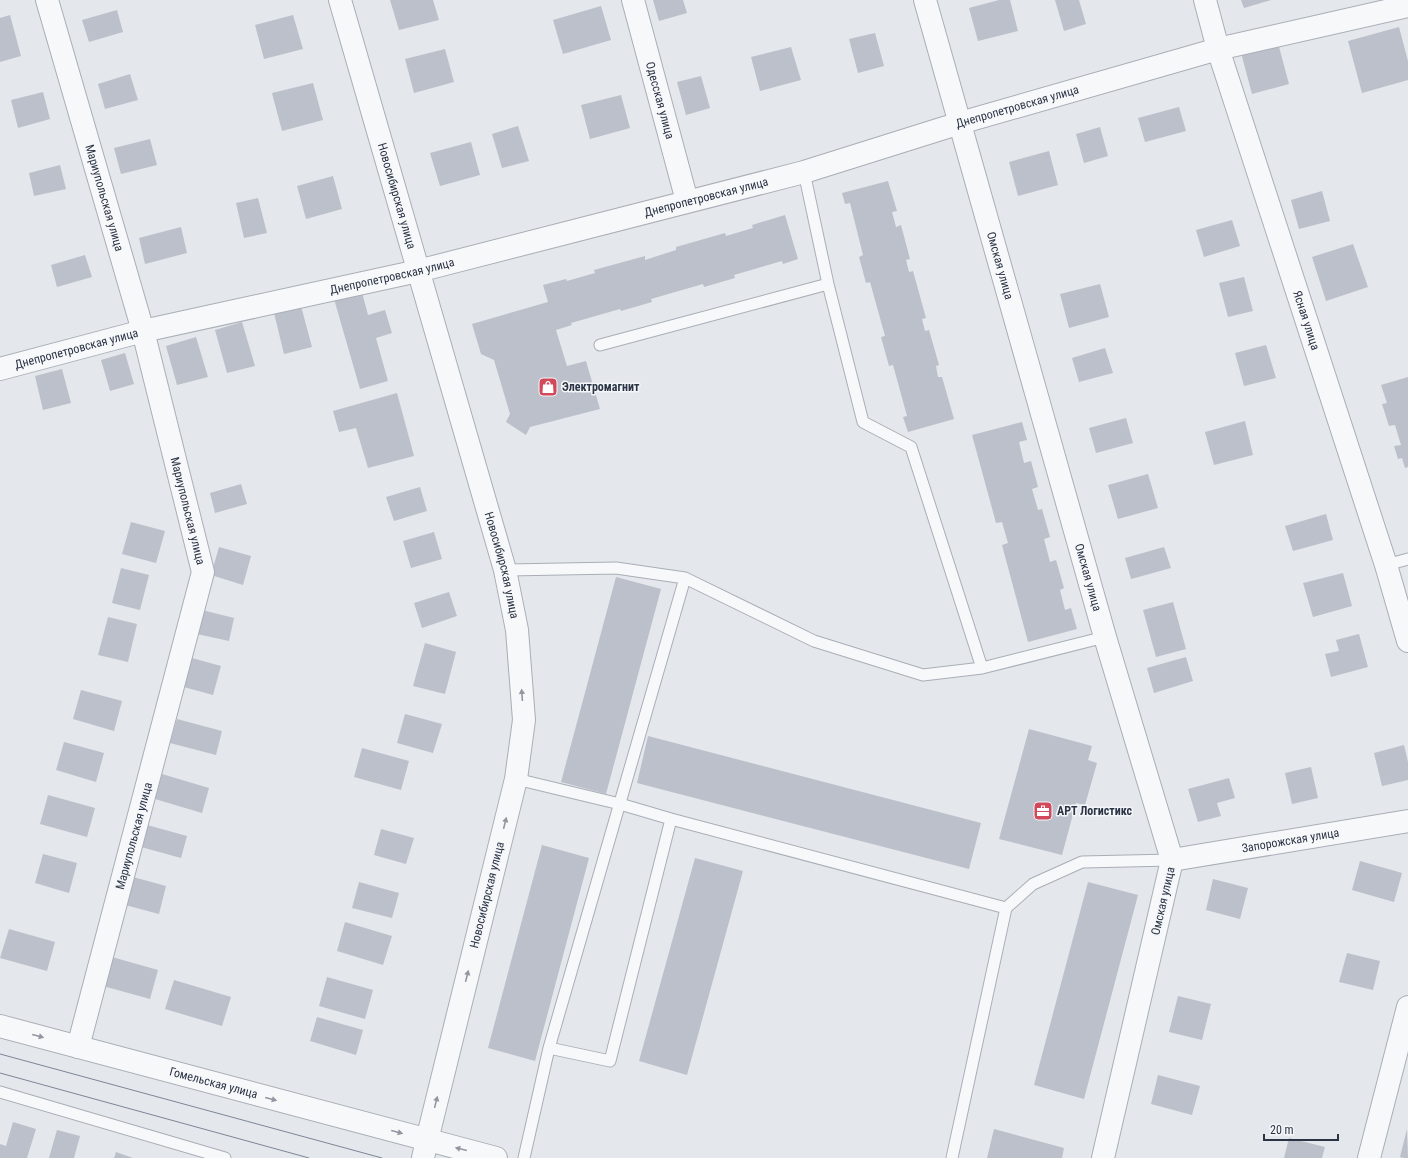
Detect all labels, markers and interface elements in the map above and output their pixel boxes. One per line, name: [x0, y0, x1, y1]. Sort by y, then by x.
street label: Одесская улица: [643, 60, 677, 141]
street label: Днепропетровская улица: [954, 82, 1081, 131]
street label: Новосибирская улица: [375, 141, 419, 251]
street label: Мариупольская улица: [82, 143, 127, 253]
street label: Днепропетровская улица: [643, 174, 770, 220]
street label: Омская улица: [984, 230, 1016, 301]
street label: Днепропетровская улица: [329, 255, 456, 297]
street label: Ясная улица: [1290, 289, 1323, 352]
street label: Днепропетровская улица: [13, 326, 140, 372]
shop icon: Электромагнит: [537, 376, 559, 398]
place label: Электромагнит: [562, 380, 640, 394]
street label: Мариупольская улица: [168, 456, 208, 566]
street label: Новосибирская улица: [482, 510, 522, 620]
street label: Омская улица: [1072, 542, 1104, 613]
one-way arrow: [518, 689, 525, 701]
street label: Мариупольская улица: [113, 781, 155, 891]
office icon: АРТ Логистикс: [1032, 800, 1054, 822]
place label: АРТ Логистикс: [1057, 804, 1133, 818]
one-way arrow: [502, 817, 508, 829]
street label: Запорожская улица: [1241, 825, 1340, 855]
street label: Новосибирская улица: [467, 840, 507, 950]
street label: Омская улица: [1148, 865, 1178, 936]
one-way arrow: [464, 970, 470, 982]
one-way arrow: [32, 1033, 44, 1039]
street label: Гомельская улица: [168, 1064, 259, 1101]
one-way arrow: [265, 1096, 278, 1102]
one-way arrow: [433, 1096, 439, 1108]
scale bar: [1264, 1116, 1338, 1142]
text: 20 m: [1270, 1123, 1294, 1137]
one-way arrow: [391, 1130, 403, 1136]
one-way arrow: [455, 1146, 467, 1152]

